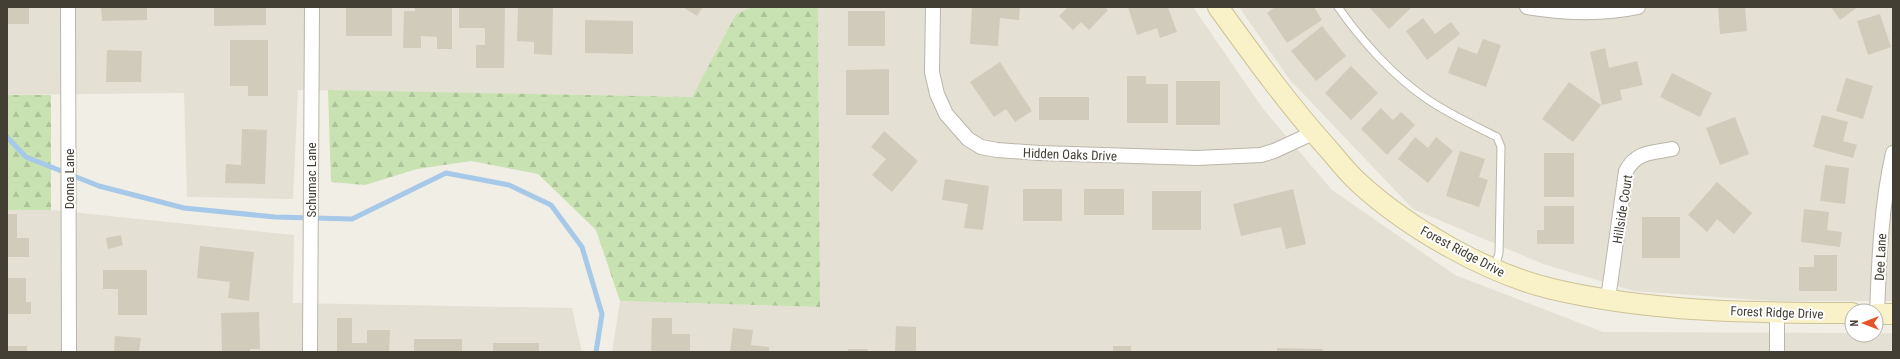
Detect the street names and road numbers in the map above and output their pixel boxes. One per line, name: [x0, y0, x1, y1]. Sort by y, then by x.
street label: Schumac Lane: [304, 142, 319, 218]
street label: Hidden Oaks Drive: [1023, 145, 1117, 164]
street label: Donna Lane: [62, 149, 77, 209]
street label: Hillside Court: [1610, 173, 1635, 245]
street label: Forest Ridge Drive: [1418, 223, 1507, 280]
street label: Dee Lane: [1872, 233, 1889, 281]
street label: Forest Ridge Drive: [1730, 303, 1824, 322]

